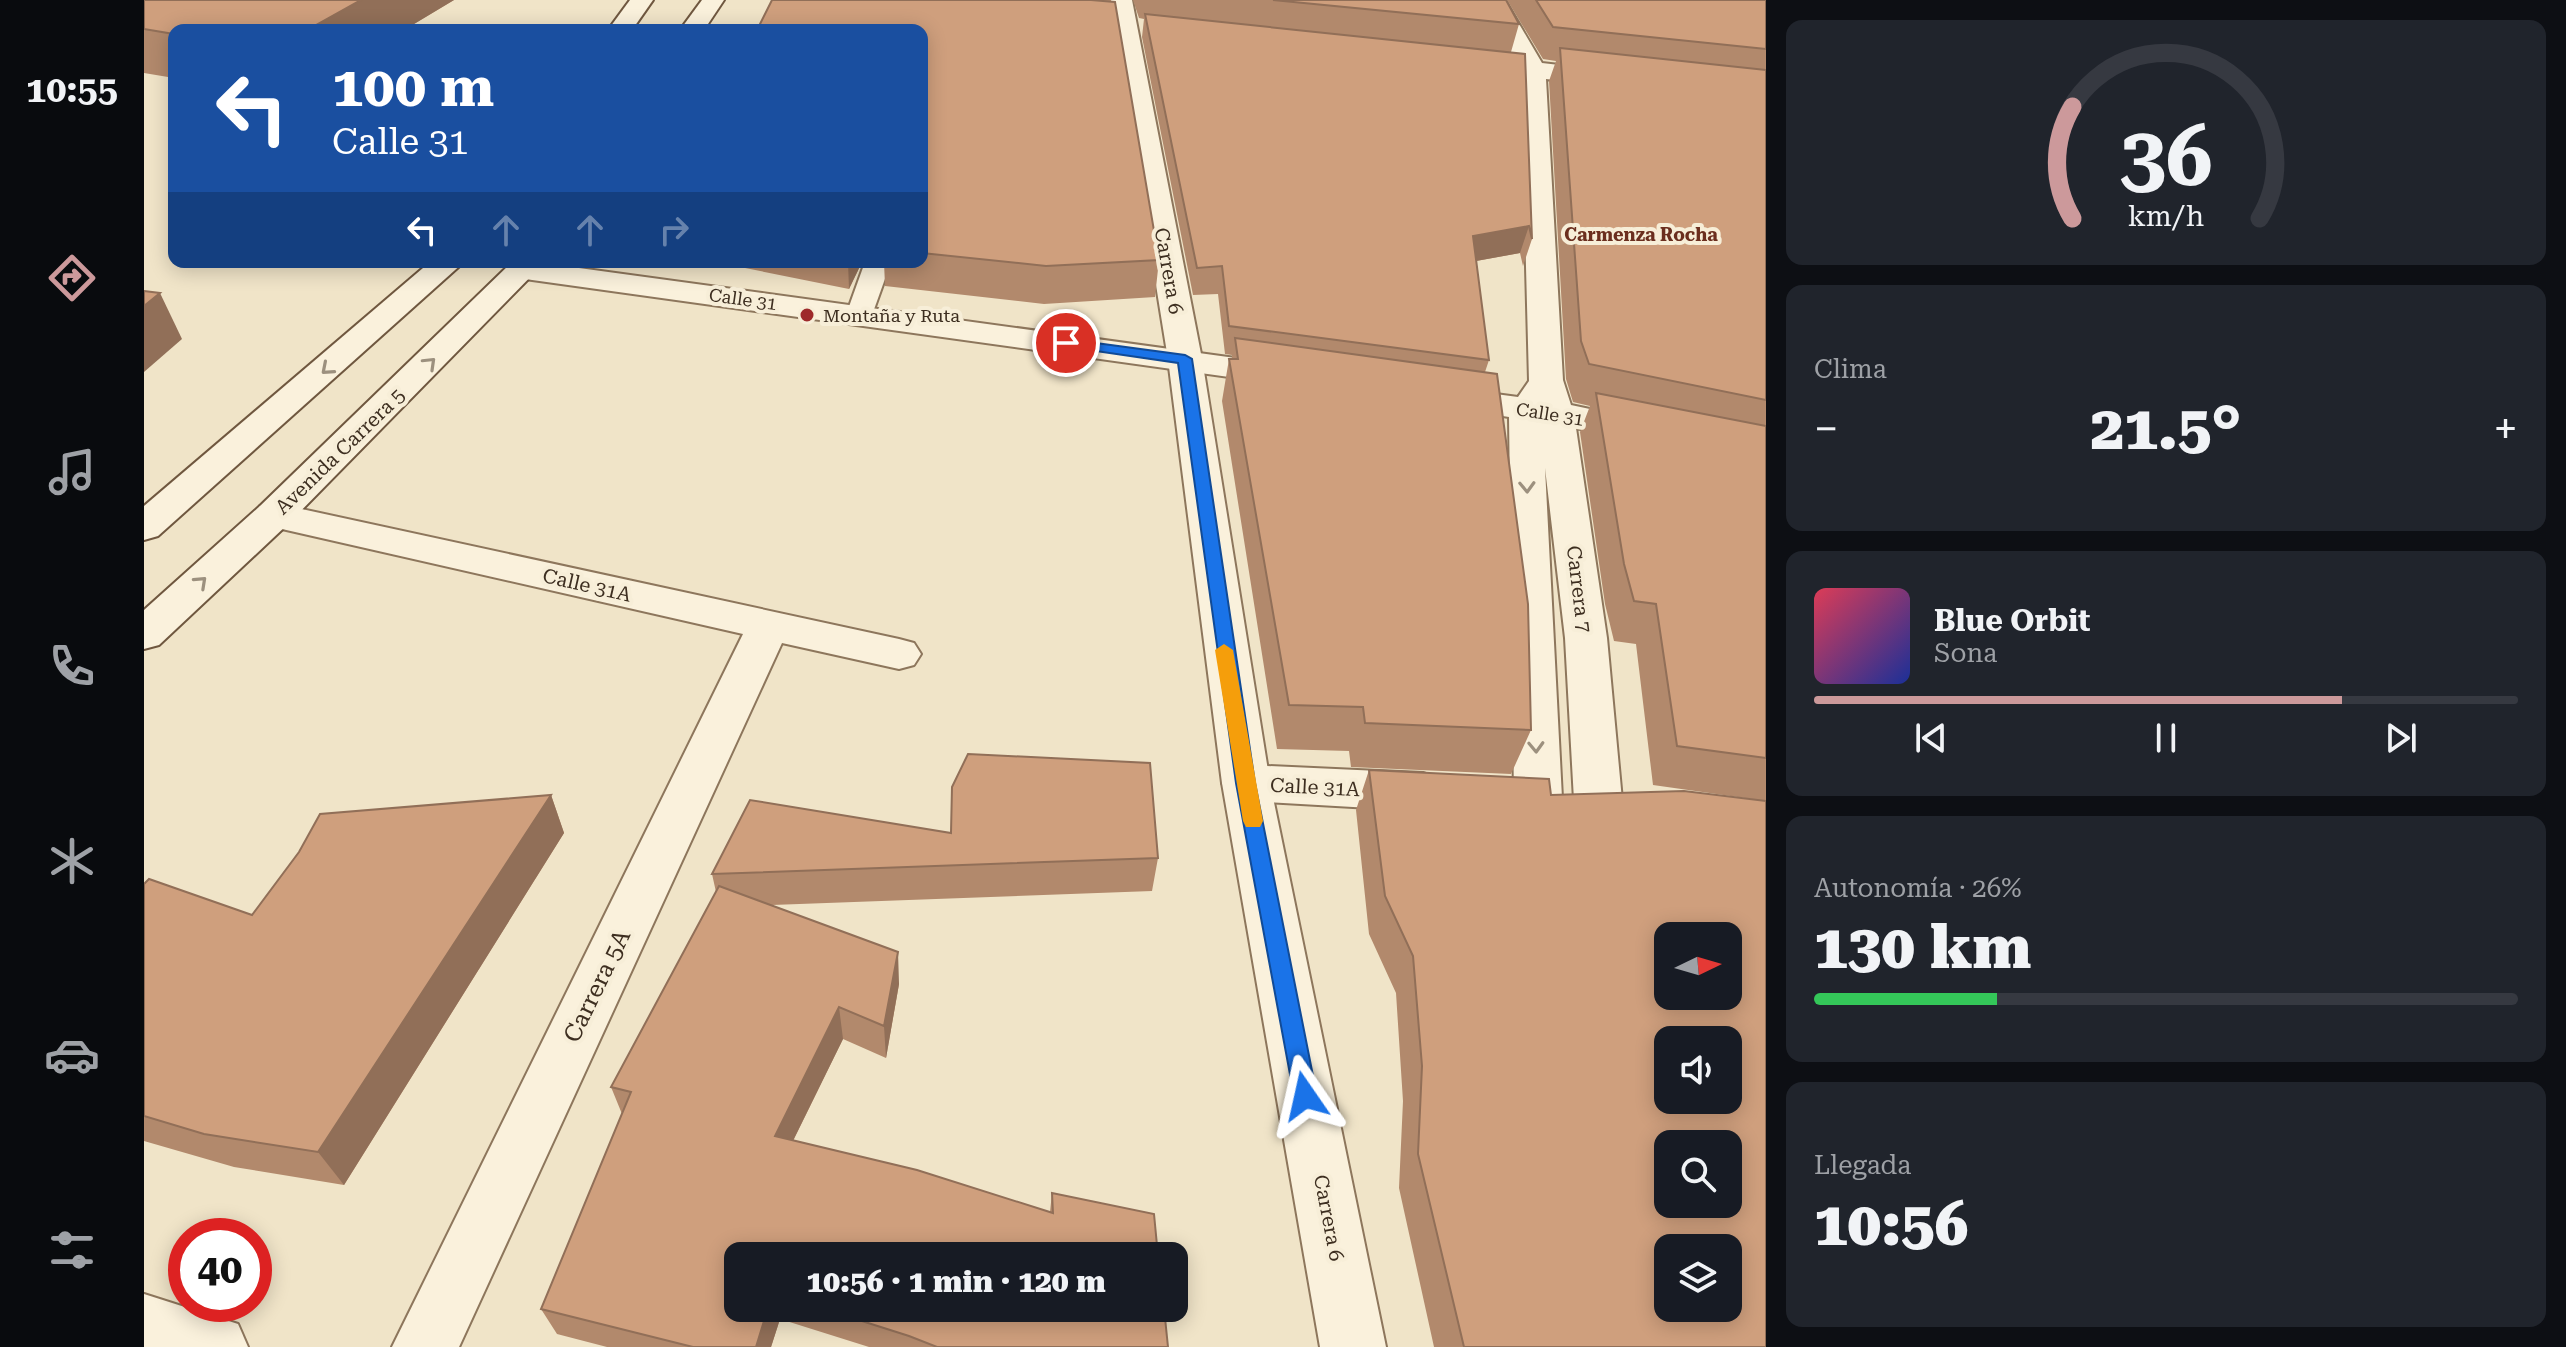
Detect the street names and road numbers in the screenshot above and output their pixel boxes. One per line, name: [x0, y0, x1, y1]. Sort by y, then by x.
street label: Carrera 6: [1150, 226, 1188, 316]
street label: Calle 31: [708, 284, 778, 314]
street label: Avenida Carrera 5: [270, 383, 410, 519]
street label: Calle 31: [1515, 398, 1585, 430]
street label: Carrera 7: [1562, 544, 1596, 634]
street label: Calle 31A: [540, 563, 634, 607]
street label: Calle 31A: [1269, 773, 1361, 801]
street label: Carrera 5A: [558, 925, 636, 1047]
street label: Carrera 6: [1309, 1173, 1349, 1263]

